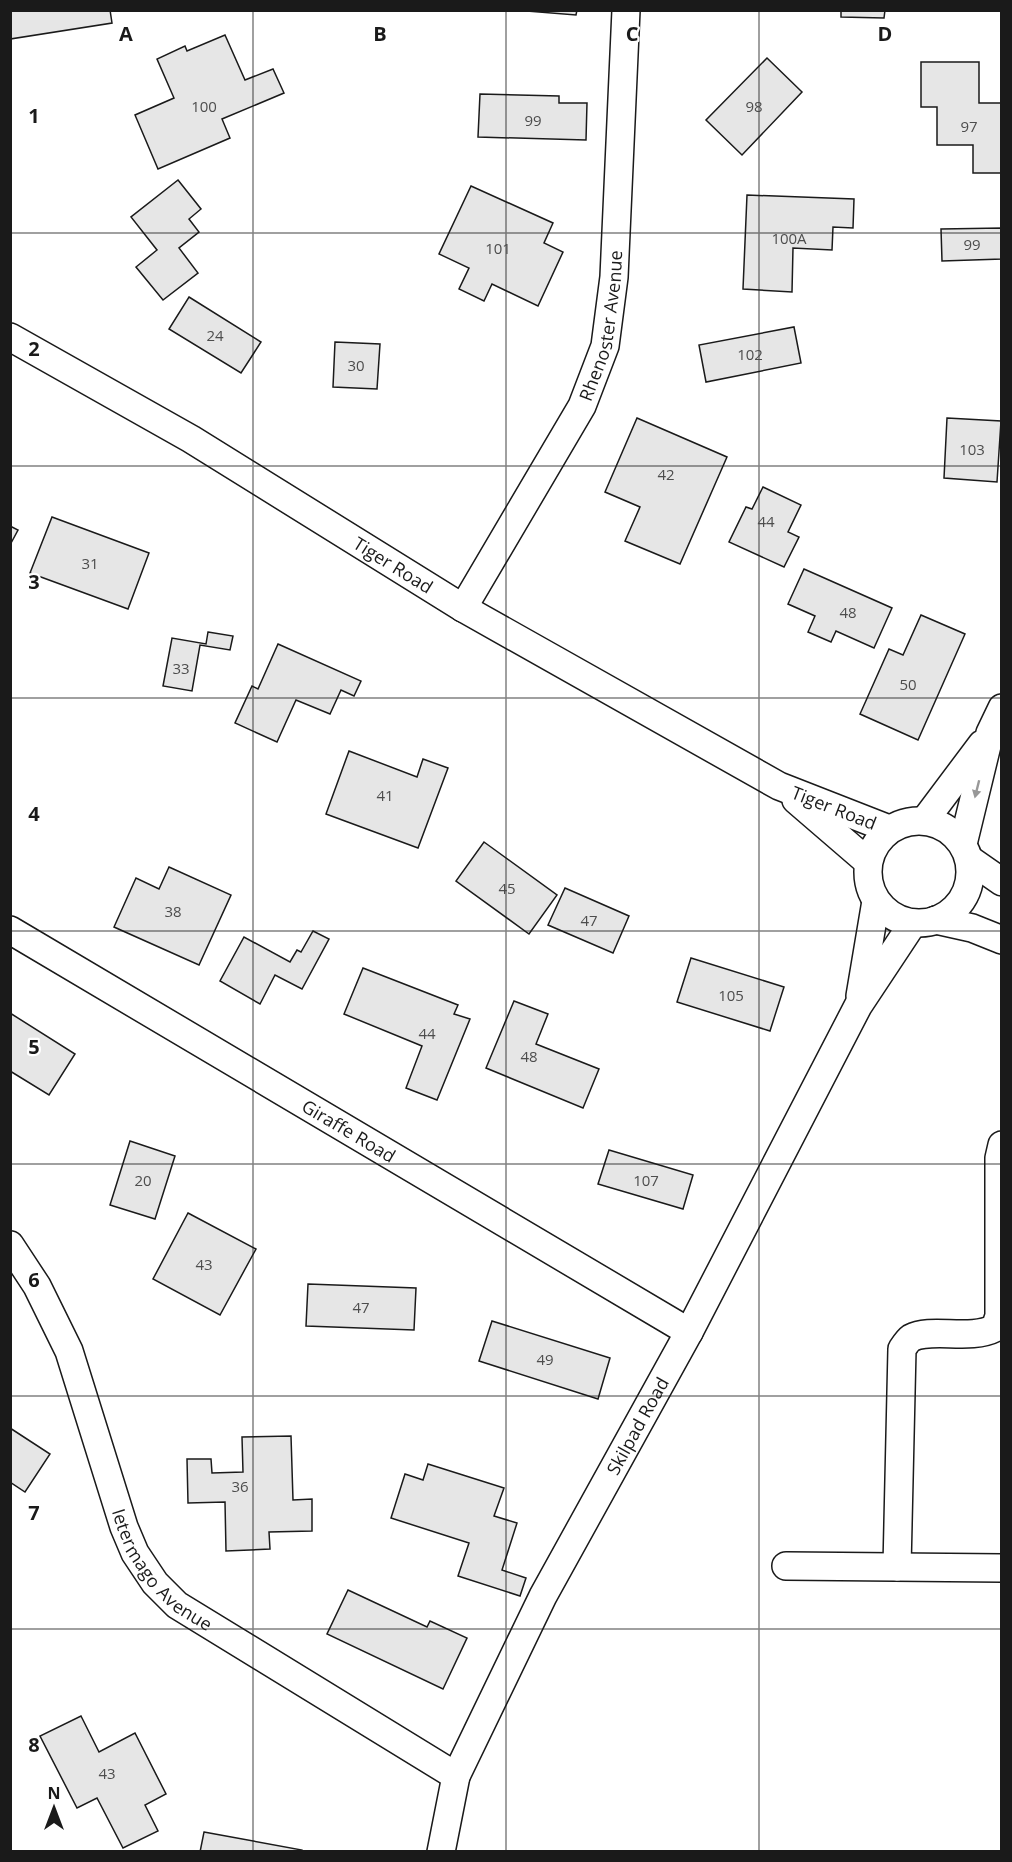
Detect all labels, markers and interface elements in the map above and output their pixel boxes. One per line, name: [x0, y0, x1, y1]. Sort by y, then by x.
text: A: [119, 20, 133, 47]
text: B: [373, 20, 387, 47]
text: C: [626, 20, 639, 47]
text: D: [878, 20, 892, 47]
house number: 100: [191, 96, 217, 116]
house number: 98: [745, 96, 763, 116]
text: 1: [28, 102, 40, 129]
house number: 99: [524, 110, 542, 130]
house number: 97: [960, 116, 978, 136]
house number: 100A: [771, 228, 807, 248]
house number: 99: [963, 234, 981, 254]
house number: 101: [485, 238, 511, 258]
street label: Rhenoster Avenue: [573, 250, 627, 404]
house number: 24: [206, 325, 224, 345]
text: 2: [28, 335, 40, 362]
house number: 102: [737, 344, 763, 364]
house number: 30: [347, 355, 365, 375]
house number: 103: [959, 439, 985, 459]
house number: 42: [657, 464, 675, 484]
house number: 44: [757, 511, 775, 531]
street label: Tiger Road: [349, 531, 438, 599]
house number: 31: [81, 553, 99, 573]
text: 3: [28, 568, 40, 595]
house number: 48: [839, 602, 857, 622]
house number: 33: [172, 658, 190, 678]
house number: 50: [899, 674, 917, 694]
street label: Tiger Road: [788, 780, 880, 835]
one-way arrow: [971, 780, 981, 798]
house number: 41: [376, 785, 394, 805]
text: 4: [28, 800, 40, 827]
house number: 45: [498, 878, 516, 898]
house number: 38: [164, 901, 182, 921]
house number: 47: [580, 910, 598, 930]
house number: 105: [718, 985, 744, 1005]
house number: 44: [418, 1023, 436, 1043]
text: 5: [28, 1033, 40, 1060]
house number: 48: [520, 1046, 538, 1066]
street label: Giraffe Road: [298, 1094, 400, 1168]
house number: 20: [134, 1170, 152, 1190]
house number: 107: [633, 1170, 659, 1190]
house number: 43: [195, 1254, 213, 1274]
text: 6: [28, 1266, 40, 1293]
house number: 47: [352, 1297, 370, 1317]
house number: 49: [536, 1349, 554, 1369]
street label: Skilpad Road: [601, 1373, 674, 1479]
house number: 36: [231, 1476, 249, 1496]
text: 7: [28, 1499, 40, 1526]
street label: Ietermago Avenue: [107, 1505, 217, 1636]
text: 8: [28, 1731, 40, 1758]
house number: 43: [98, 1763, 116, 1783]
north arrow: [24, 1778, 84, 1838]
text: N: [47, 1782, 61, 1804]

